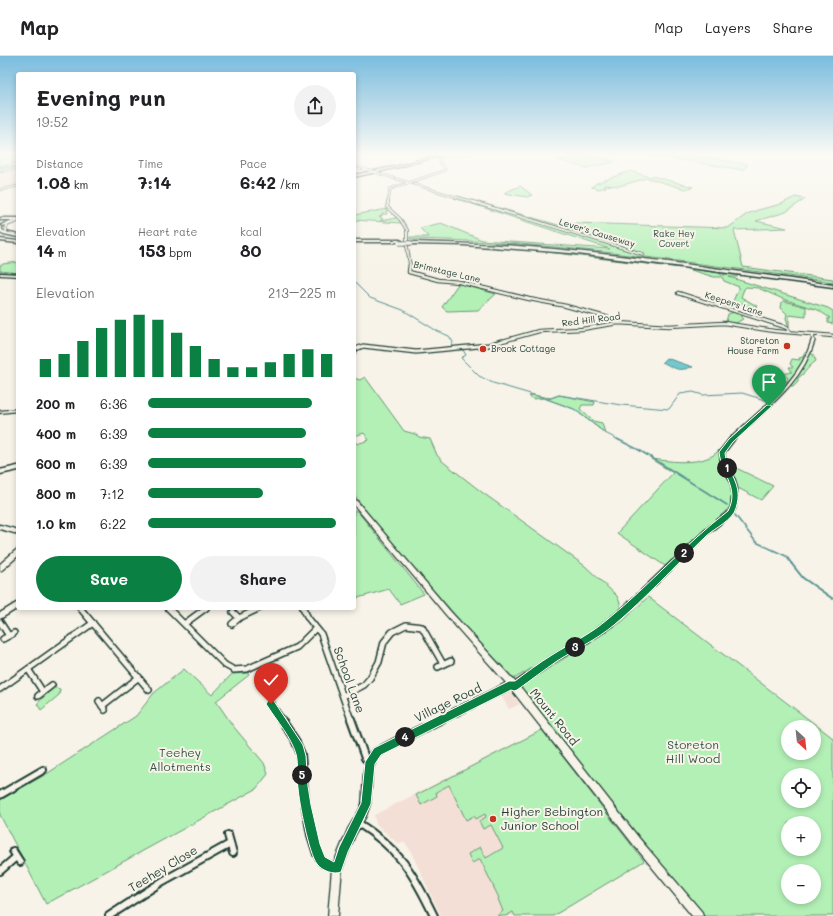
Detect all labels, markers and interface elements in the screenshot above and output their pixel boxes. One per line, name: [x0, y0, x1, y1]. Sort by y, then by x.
text: Map: [20, 15, 59, 40]
text: Map: [654, 18, 683, 37]
text: Layers: [705, 18, 751, 37]
text: Share: [773, 18, 813, 37]
text: Evening run: [36, 83, 166, 112]
button: share: [294, 85, 336, 127]
text: 19:52: [36, 113, 68, 130]
text: Distance: [36, 156, 83, 171]
text: Time: [138, 156, 163, 171]
text: Pace: [240, 156, 267, 171]
text: 1.08: [36, 171, 70, 193]
text: 7:14: [138, 171, 171, 193]
text: 6:42: [240, 171, 276, 193]
text: km: [70, 177, 88, 192]
text: /km: [276, 177, 300, 192]
street label: Lever's Causeway: [558, 216, 637, 249]
text: Elevation: [36, 224, 85, 239]
text: Heart rate: [138, 224, 197, 239]
text: kcal: [240, 224, 262, 239]
park label: Rake Hey Covert: [653, 228, 695, 249]
text: 14: [36, 239, 54, 261]
text: 153: [138, 239, 166, 261]
text: 80: [240, 239, 261, 261]
text: m: [54, 245, 67, 260]
text: bpm: [166, 245, 192, 260]
street label: Brimstage Lane: [412, 258, 482, 285]
text: Elevation: [36, 284, 94, 301]
text: 213–225 m: [268, 284, 336, 301]
street label: Keepers Lane: [704, 289, 765, 318]
street label: Red Hill Road: [561, 310, 621, 329]
place label: Storeton House Farm: [727, 335, 779, 356]
marker: Storeton House Farm: [782, 341, 792, 351]
place label: Brook Cottage: [491, 343, 556, 354]
marker: Brook Cottage: [478, 344, 488, 354]
pin: [752, 365, 786, 406]
icon: arrive: [758, 371, 780, 393]
text: 200 m: [36, 395, 75, 412]
text: 6:36: [100, 395, 127, 412]
text: 400 m: [36, 425, 76, 442]
text: 6:39: [100, 425, 127, 442]
text: 600 m: [36, 455, 76, 472]
text: 6:39: [100, 455, 127, 472]
pin: 1: [717, 458, 737, 478]
text: 1: [725, 460, 729, 475]
text: 800 m: [36, 485, 76, 502]
text: 7:12: [100, 485, 124, 502]
text: 1.0 km: [36, 515, 76, 532]
text: 6:22: [100, 515, 126, 532]
pin: 2: [674, 543, 694, 563]
text: 2: [681, 545, 687, 560]
button: Save: [36, 556, 182, 602]
button: Share: [190, 556, 336, 602]
pin: 3: [565, 637, 585, 657]
text: 3: [572, 639, 578, 654]
street label: School Lane: [331, 644, 369, 715]
pin: [254, 663, 288, 704]
icon: check: [260, 669, 282, 691]
street label: Village Road: [411, 679, 484, 725]
street label: Mount Road: [527, 685, 583, 748]
north arrow: [781, 720, 821, 760]
map controls: [781, 720, 821, 904]
pin: 4: [395, 727, 415, 747]
text: 4: [402, 729, 408, 744]
park label: Storeton Hill Wood: [666, 736, 721, 766]
park label: Teehey Allotments: [149, 744, 211, 774]
pin: 5: [292, 765, 312, 785]
text: 5: [299, 767, 305, 782]
button: locate: [781, 768, 821, 808]
place label: Higher Bebington Junior School: [501, 803, 603, 833]
marker: Higher Bebington Junior School: [488, 814, 498, 824]
button: +: [781, 816, 821, 856]
street label: Teehey Close: [125, 841, 200, 895]
button: −: [781, 864, 821, 904]

